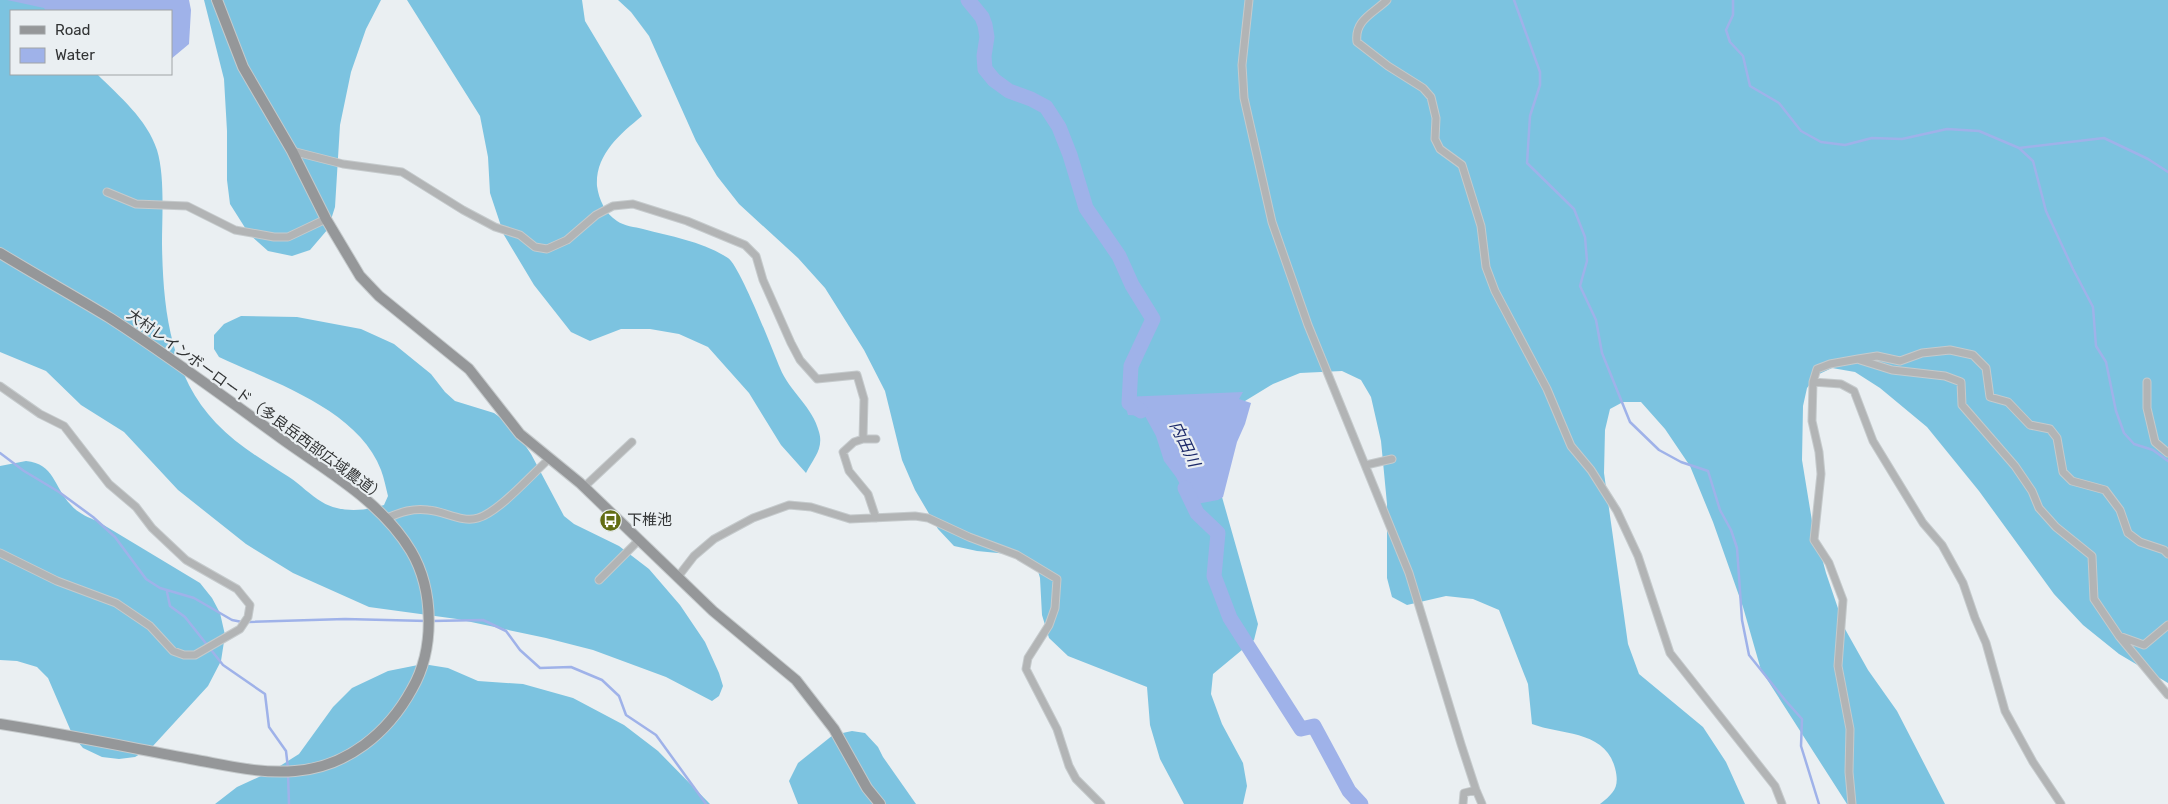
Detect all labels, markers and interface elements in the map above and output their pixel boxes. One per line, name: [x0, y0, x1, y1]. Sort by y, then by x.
legend: [10, 10, 172, 75]
text: Road: [55, 21, 91, 39]
text: Water: [55, 46, 95, 64]
street label: 大村レインボーロード（多良岳西部広域農道）: [123, 305, 389, 505]
water label: 内田川: [1166, 418, 1205, 472]
bus stop icon: 下椎池: [599, 508, 623, 532]
place label: 下椎池: [627, 511, 672, 529]

